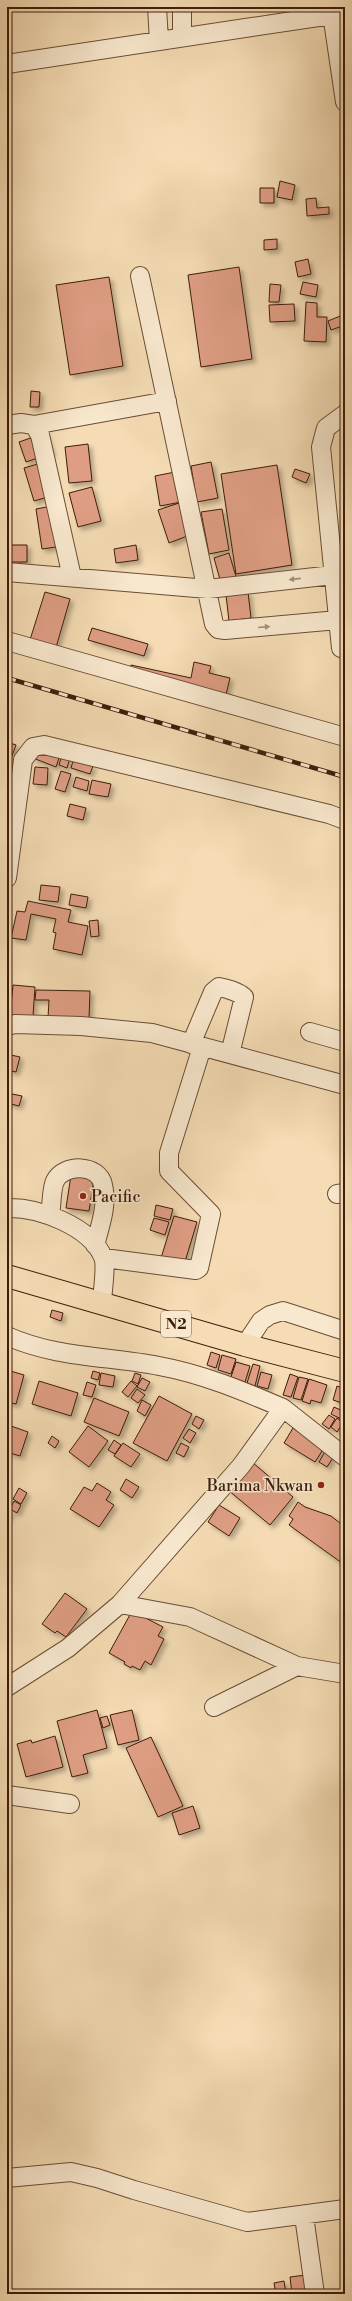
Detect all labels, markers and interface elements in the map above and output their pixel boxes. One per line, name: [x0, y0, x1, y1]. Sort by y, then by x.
one-way arrow: [289, 576, 301, 582]
one-way arrow: [258, 623, 270, 630]
place label: Pacific: [91, 1187, 140, 1207]
marker: Pacific: [78, 1191, 88, 1201]
road number: N2: [161, 1311, 191, 1337]
place label: Barima Nkwan: [206, 1476, 313, 1496]
marker: Barima Nkwan: [316, 1480, 326, 1490]

